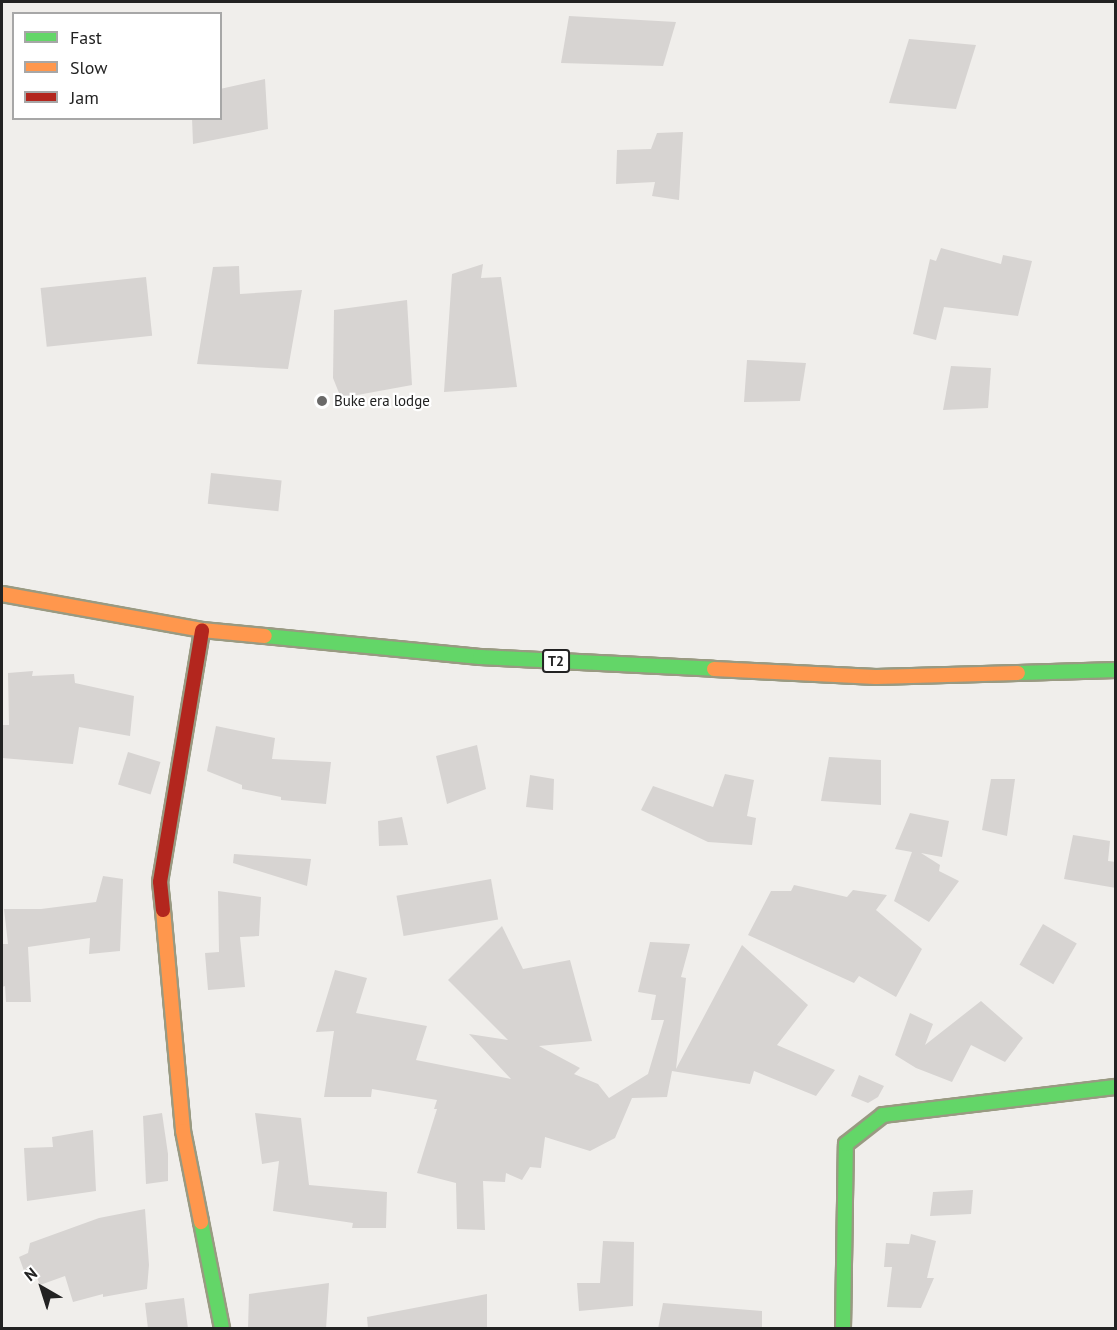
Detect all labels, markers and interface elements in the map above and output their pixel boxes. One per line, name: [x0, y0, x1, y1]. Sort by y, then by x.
legend: [12, 12, 222, 120]
text: Fast: [70, 26, 102, 49]
text: Slow: [70, 56, 108, 79]
text: Jam: [70, 86, 99, 109]
place label: Buke era lodge: [334, 392, 430, 410]
marker: Buke era lodge: [315, 394, 329, 408]
road number: T2: [541, 650, 571, 672]
north arrow: [12, 1258, 72, 1318]
text: N: [20, 1263, 41, 1285]

